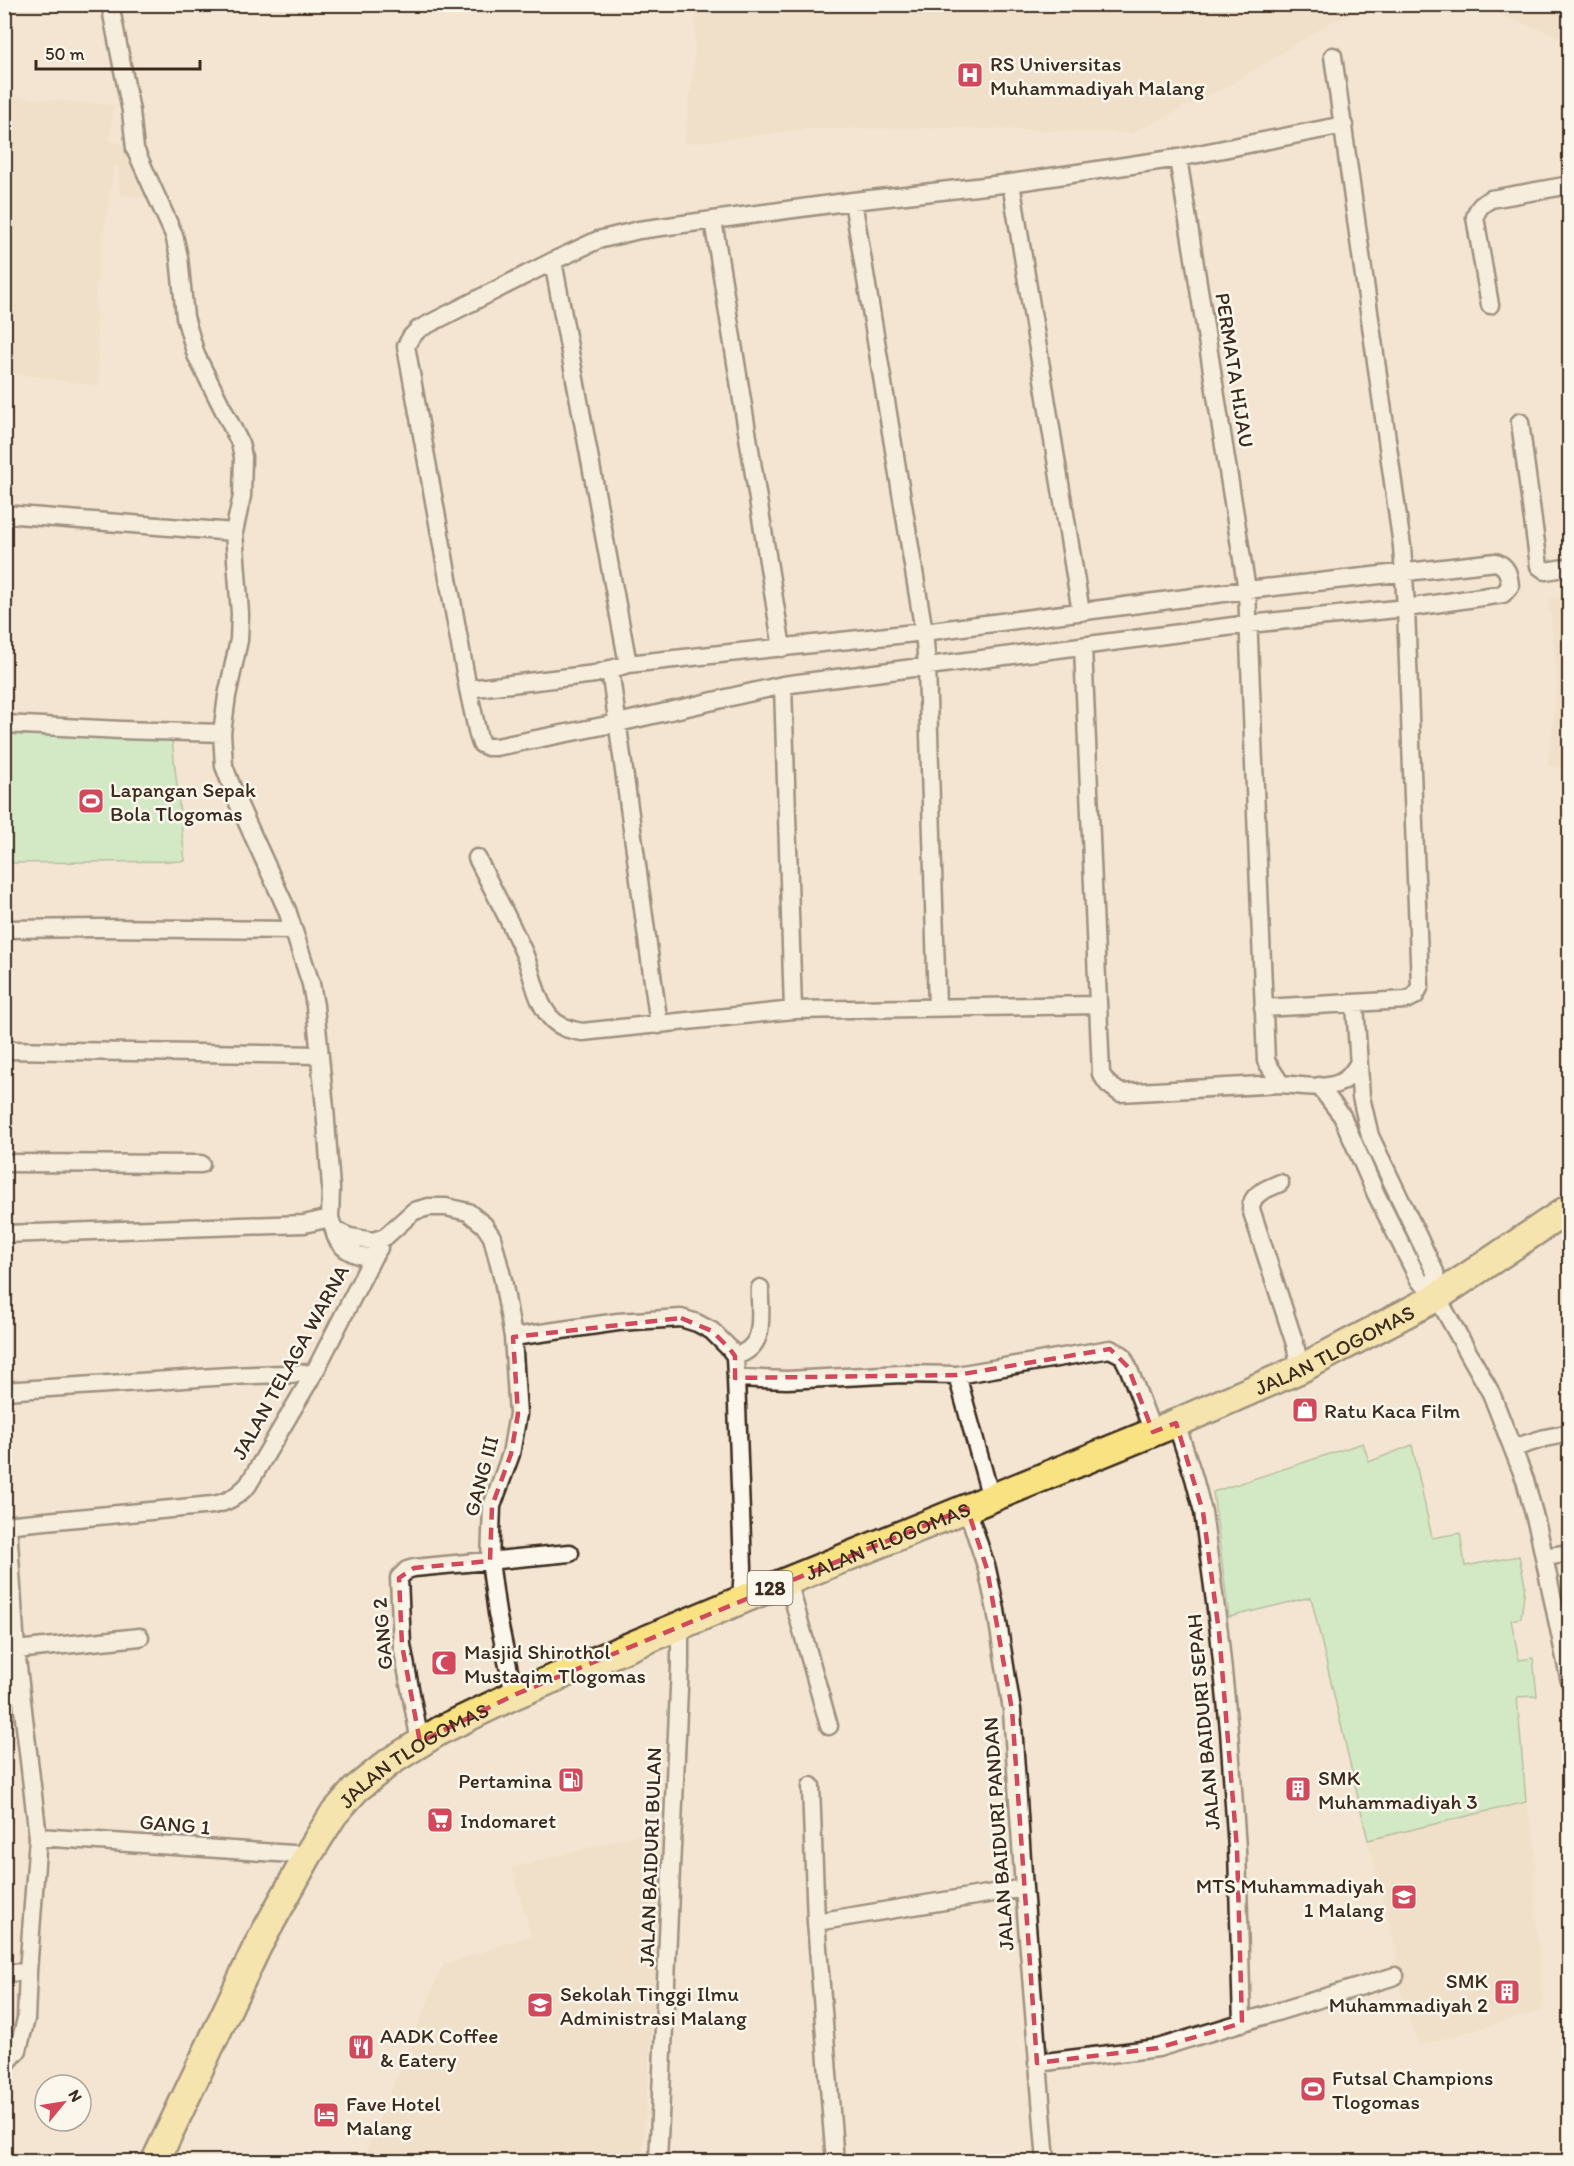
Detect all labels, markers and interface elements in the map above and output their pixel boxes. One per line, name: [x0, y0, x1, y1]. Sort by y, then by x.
scale bar: [36, 33, 200, 71]
text: 50 m: [45, 43, 85, 65]
place label: RS Universitas Muhammadiyah Malang: [990, 51, 1205, 100]
hospital icon: RS Universitas Muhammadiyah Malang: [955, 60, 985, 90]
street label: PERMATA HIJAU: [1210, 291, 1260, 449]
place label: Lapangan Sepak Bola Tlogomas: [110, 777, 256, 826]
sports icon: Lapangan Sepak Bola Tlogomas: [76, 786, 106, 816]
street label: JALAN TELAGA WARNA: [226, 1260, 354, 1464]
street label: JALAN TLOGOMAS: [1251, 1299, 1418, 1400]
shop icon: Ratu Kaca Film: [1290, 1395, 1320, 1425]
place label: Ratu Kaca Film: [1324, 1398, 1461, 1423]
street label: GANG III: [458, 1433, 504, 1519]
street label: JALAN TLOGOMAS: [802, 1496, 974, 1585]
road number: 128: [748, 1571, 792, 1605]
street label: GANG 2: [366, 1597, 398, 1671]
street label: JALAN BAIDURI SEPAH: [1181, 1613, 1225, 1831]
place label: Masjid Shirothol Mustaqim Tlogomas: [464, 1639, 646, 1688]
mosque icon: Masjid Shirothol Mustaqim Tlogomas: [429, 1648, 459, 1678]
street label: JALAN TLOGOMAS: [333, 1697, 492, 1813]
street label: JALAN BAIDURI PANDAN: [977, 1716, 1019, 1952]
street label: JALAN BAIDURI BULAN: [634, 1747, 666, 1967]
fuel station icon: Pertamina: [556, 1765, 586, 1795]
place label: SMK Muhammadiyah 3: [1318, 1765, 1478, 1814]
place label: Pertamina: [458, 1768, 552, 1793]
building icon: SMK Muhammadiyah 3: [1283, 1774, 1313, 1804]
supermarket icon: Indomaret: [425, 1805, 455, 1835]
street label: GANG 1: [139, 1808, 212, 1840]
place label: Indomaret: [460, 1808, 556, 1833]
place label: MTS Muhammadiyah 1 Malang: [1196, 1873, 1384, 1922]
school or university icon: MTS Muhammadiyah 1 Malang: [1389, 1882, 1419, 1912]
place label: SMK Muhammadiyah 2: [1329, 1968, 1489, 2017]
building icon: SMK Muhammadiyah 2: [1492, 1977, 1522, 2007]
place label: Sekolah Tinggi Ilmu Administrasi Malang: [560, 1981, 747, 2030]
school or university icon: Sekolah Tinggi Ilmu Administrasi Malang: [525, 1990, 555, 2020]
place label: AADK Coffee & Eatery: [380, 2023, 498, 2072]
restaurant icon: AADK Coffee & Eatery: [346, 2032, 376, 2062]
place label: Futsal Champions Tlogomas: [1332, 2065, 1493, 2114]
north arrow: [33, 2073, 93, 2133]
sports icon: Futsal Champions Tlogomas: [1298, 2074, 1328, 2104]
text: N: [65, 2086, 86, 2105]
place label: Fave Hotel Malang: [346, 2091, 440, 2140]
hotel icon: Fave Hotel Malang: [311, 2100, 341, 2130]

